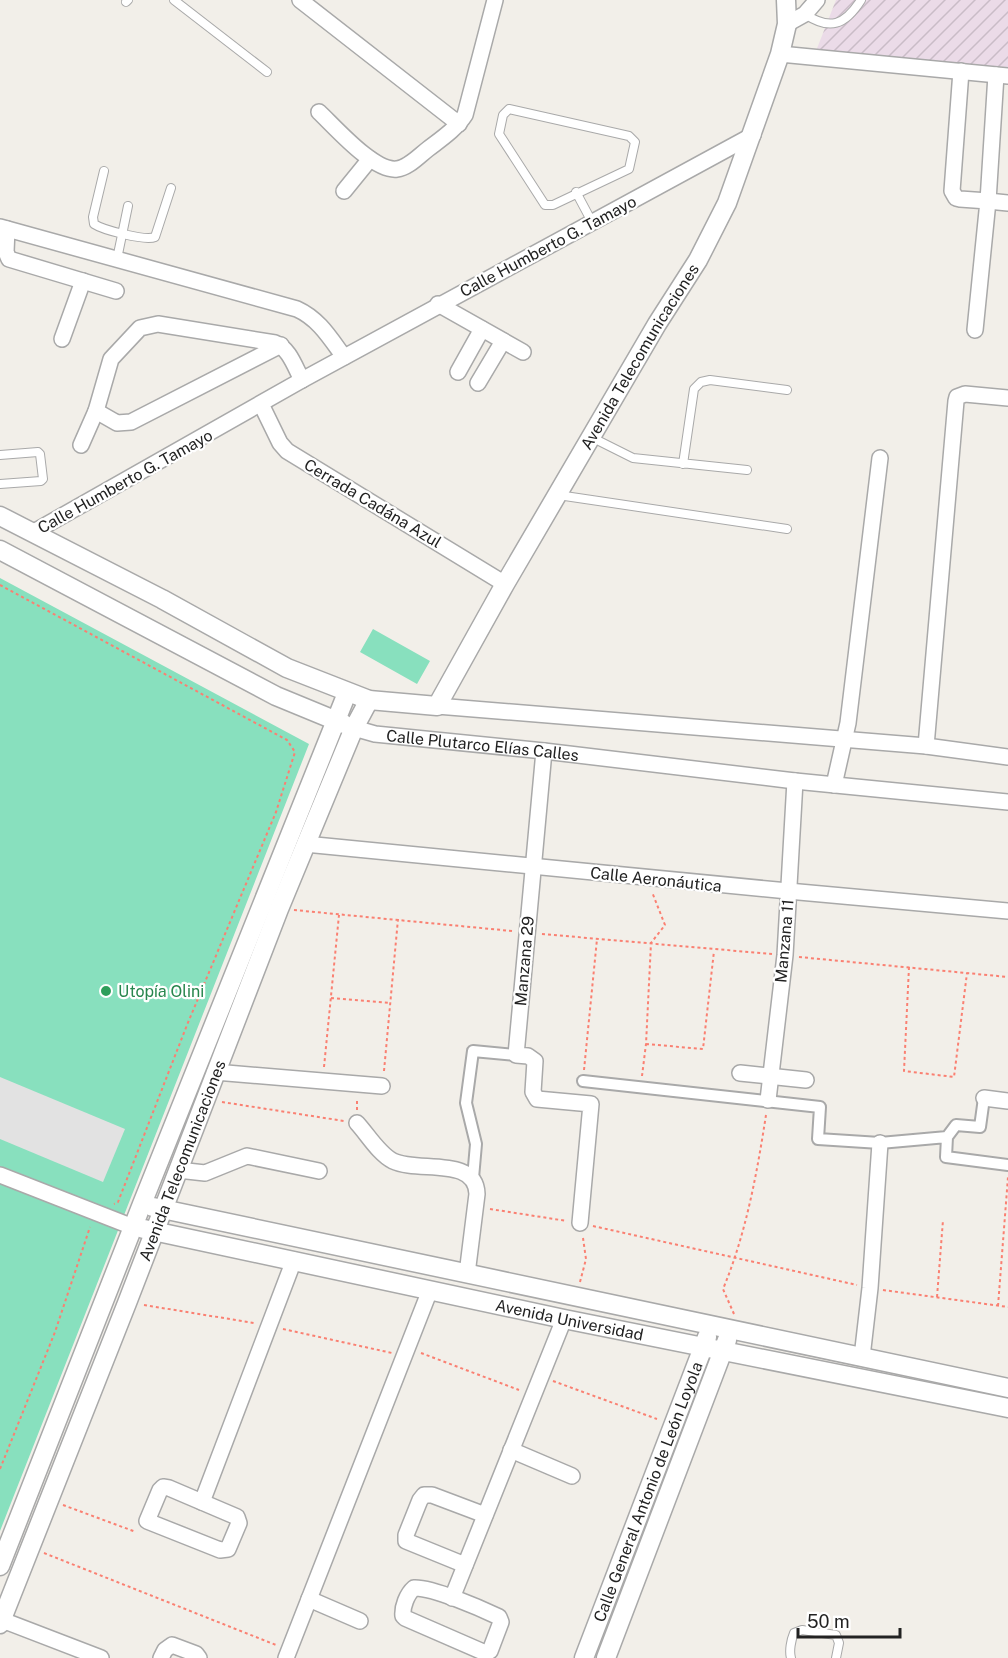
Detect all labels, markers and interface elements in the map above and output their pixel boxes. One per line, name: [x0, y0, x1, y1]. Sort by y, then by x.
street label: Calle Humberto G. Tamayo: [457, 192, 640, 301]
street label: Avenida Telecomunicaciones: [577, 260, 703, 453]
street label: Calle Humberto G. Tamayo: [35, 425, 216, 537]
street label: Cerrada Cadána Azul: [301, 455, 445, 552]
street label: Calle Plutarco Elías Calles: [385, 726, 580, 765]
street label: Calle Aeronáutica: [589, 863, 723, 896]
street label: Manzana 11: [771, 898, 798, 984]
street label: Manzana 29: [511, 915, 538, 1007]
place label: Utopía Olini: [118, 982, 204, 1001]
marker: Utopía Olini: [99, 984, 113, 998]
street label: Avenida Telecomunicaciones: [135, 1058, 230, 1264]
street label: Avenida Universidad: [494, 1296, 645, 1345]
street label: Calle General Antonio de León Loyola: [590, 1359, 707, 1625]
scale bar: [798, 1601, 900, 1639]
text: 50 m: [807, 1611, 850, 1632]

